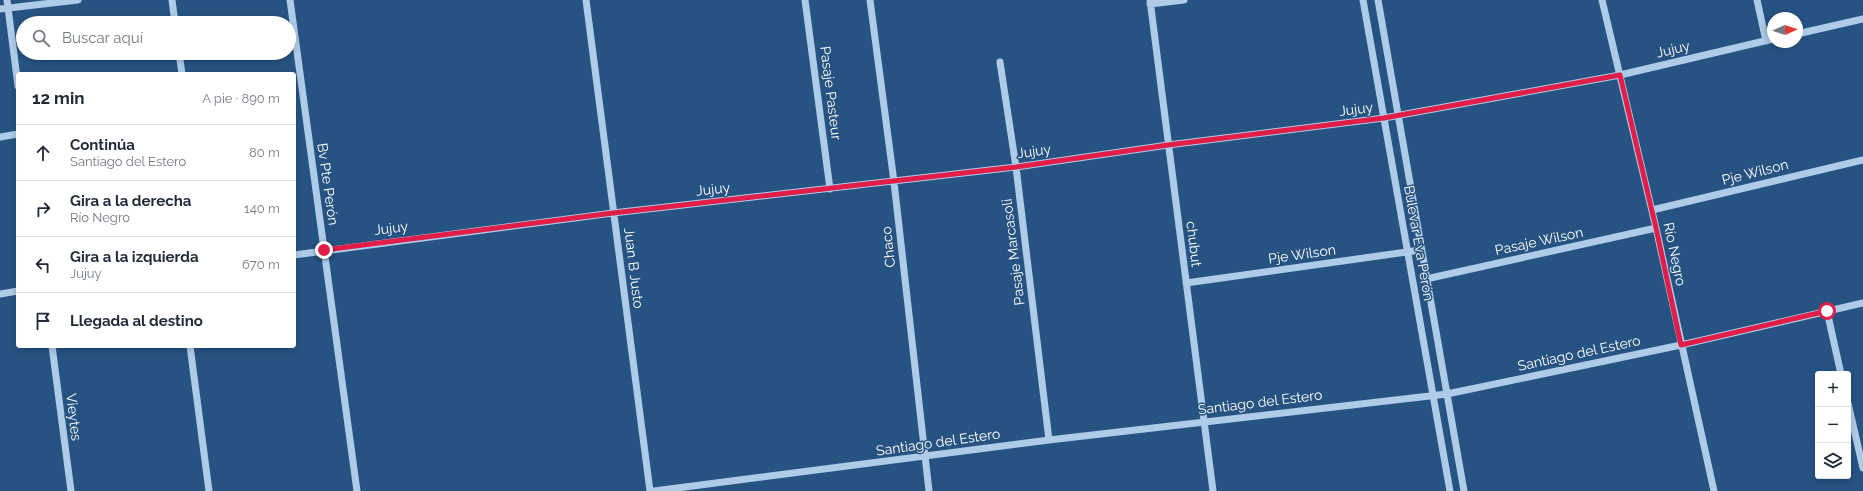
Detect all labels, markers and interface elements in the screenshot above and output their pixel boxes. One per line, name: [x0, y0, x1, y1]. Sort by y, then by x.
north arrow: [1767, 12, 1803, 48]
search box: [16, 16, 296, 60]
icon: search: [30, 27, 52, 49]
text: Buscar aquí: [62, 29, 143, 47]
street label: Jujuy: [1655, 37, 1692, 61]
street label: Pasaje Pasteur: [817, 45, 845, 141]
text: 12 min: [32, 88, 85, 108]
text: A pie · 890 m: [202, 91, 280, 106]
street label: Jujuy: [1338, 99, 1374, 119]
text: Continúa: [70, 136, 135, 154]
street label: Jujuy: [1016, 141, 1052, 161]
icon: ahead: [32, 142, 54, 164]
street label: Bv Pte Perón: [314, 142, 342, 226]
text: 80 m: [249, 145, 280, 160]
text: Santiago del Estero: [70, 154, 186, 169]
street label: Pje Wilson: [1720, 156, 1790, 188]
street label: Jujuy: [695, 179, 731, 199]
street label: Bulevar Eva Perón: [1401, 184, 1437, 302]
text: Gira a la derecha: [70, 192, 191, 210]
icon: right: [32, 198, 54, 220]
street label: Pasaje Marcasoli: [999, 198, 1027, 306]
text: 140 m: [244, 201, 280, 216]
text: Río Negro: [70, 210, 130, 225]
street label: Jujuy: [373, 218, 409, 238]
street label: chubut: [1183, 220, 1205, 268]
street label: Río Negro: [1660, 221, 1690, 287]
street label: Pasaje Wilson: [1493, 224, 1585, 258]
street label: Chaco: [878, 226, 898, 268]
street label: Juan B Justo: [621, 227, 647, 309]
route end: [315, 241, 333, 259]
street label: Pje Wilson: [1267, 241, 1337, 267]
text: Gira a la izquierda: [70, 248, 199, 266]
icon: left: [32, 254, 54, 276]
text: 670 m: [242, 257, 280, 272]
text: Jujuy: [70, 266, 102, 281]
route start: [1818, 302, 1836, 320]
icon: arrive: [32, 310, 54, 332]
text: Llegada al destino: [70, 312, 203, 330]
street label: Santiago del Estero: [1516, 332, 1642, 374]
map controls: [1815, 371, 1851, 479]
button: +: [1815, 371, 1851, 407]
street label: Santiago del Estero: [1197, 386, 1323, 418]
street label: Vieytes: [63, 392, 85, 442]
button: −: [1815, 407, 1851, 443]
street label: Santiago del Estero: [875, 425, 1001, 459]
button: layers: [1815, 443, 1851, 479]

